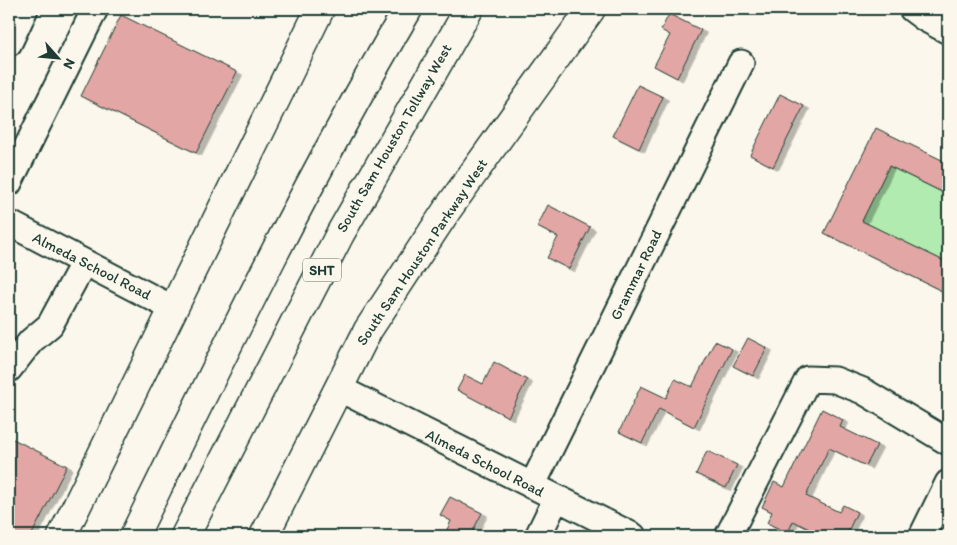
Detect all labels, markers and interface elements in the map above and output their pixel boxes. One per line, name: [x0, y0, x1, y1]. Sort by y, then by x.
north arrow: [32, 32, 82, 82]
street label: South Sam Houston Tollway West: [333, 40, 456, 235]
text: N: [59, 56, 79, 72]
street label: South Sam Houston Parkway West: [353, 155, 491, 349]
street label: Grammar Road: [606, 227, 666, 323]
street label: Almeda School Road: [30, 228, 155, 304]
road number: SHT: [303, 258, 341, 282]
street label: Almeda School Road: [423, 425, 548, 501]

